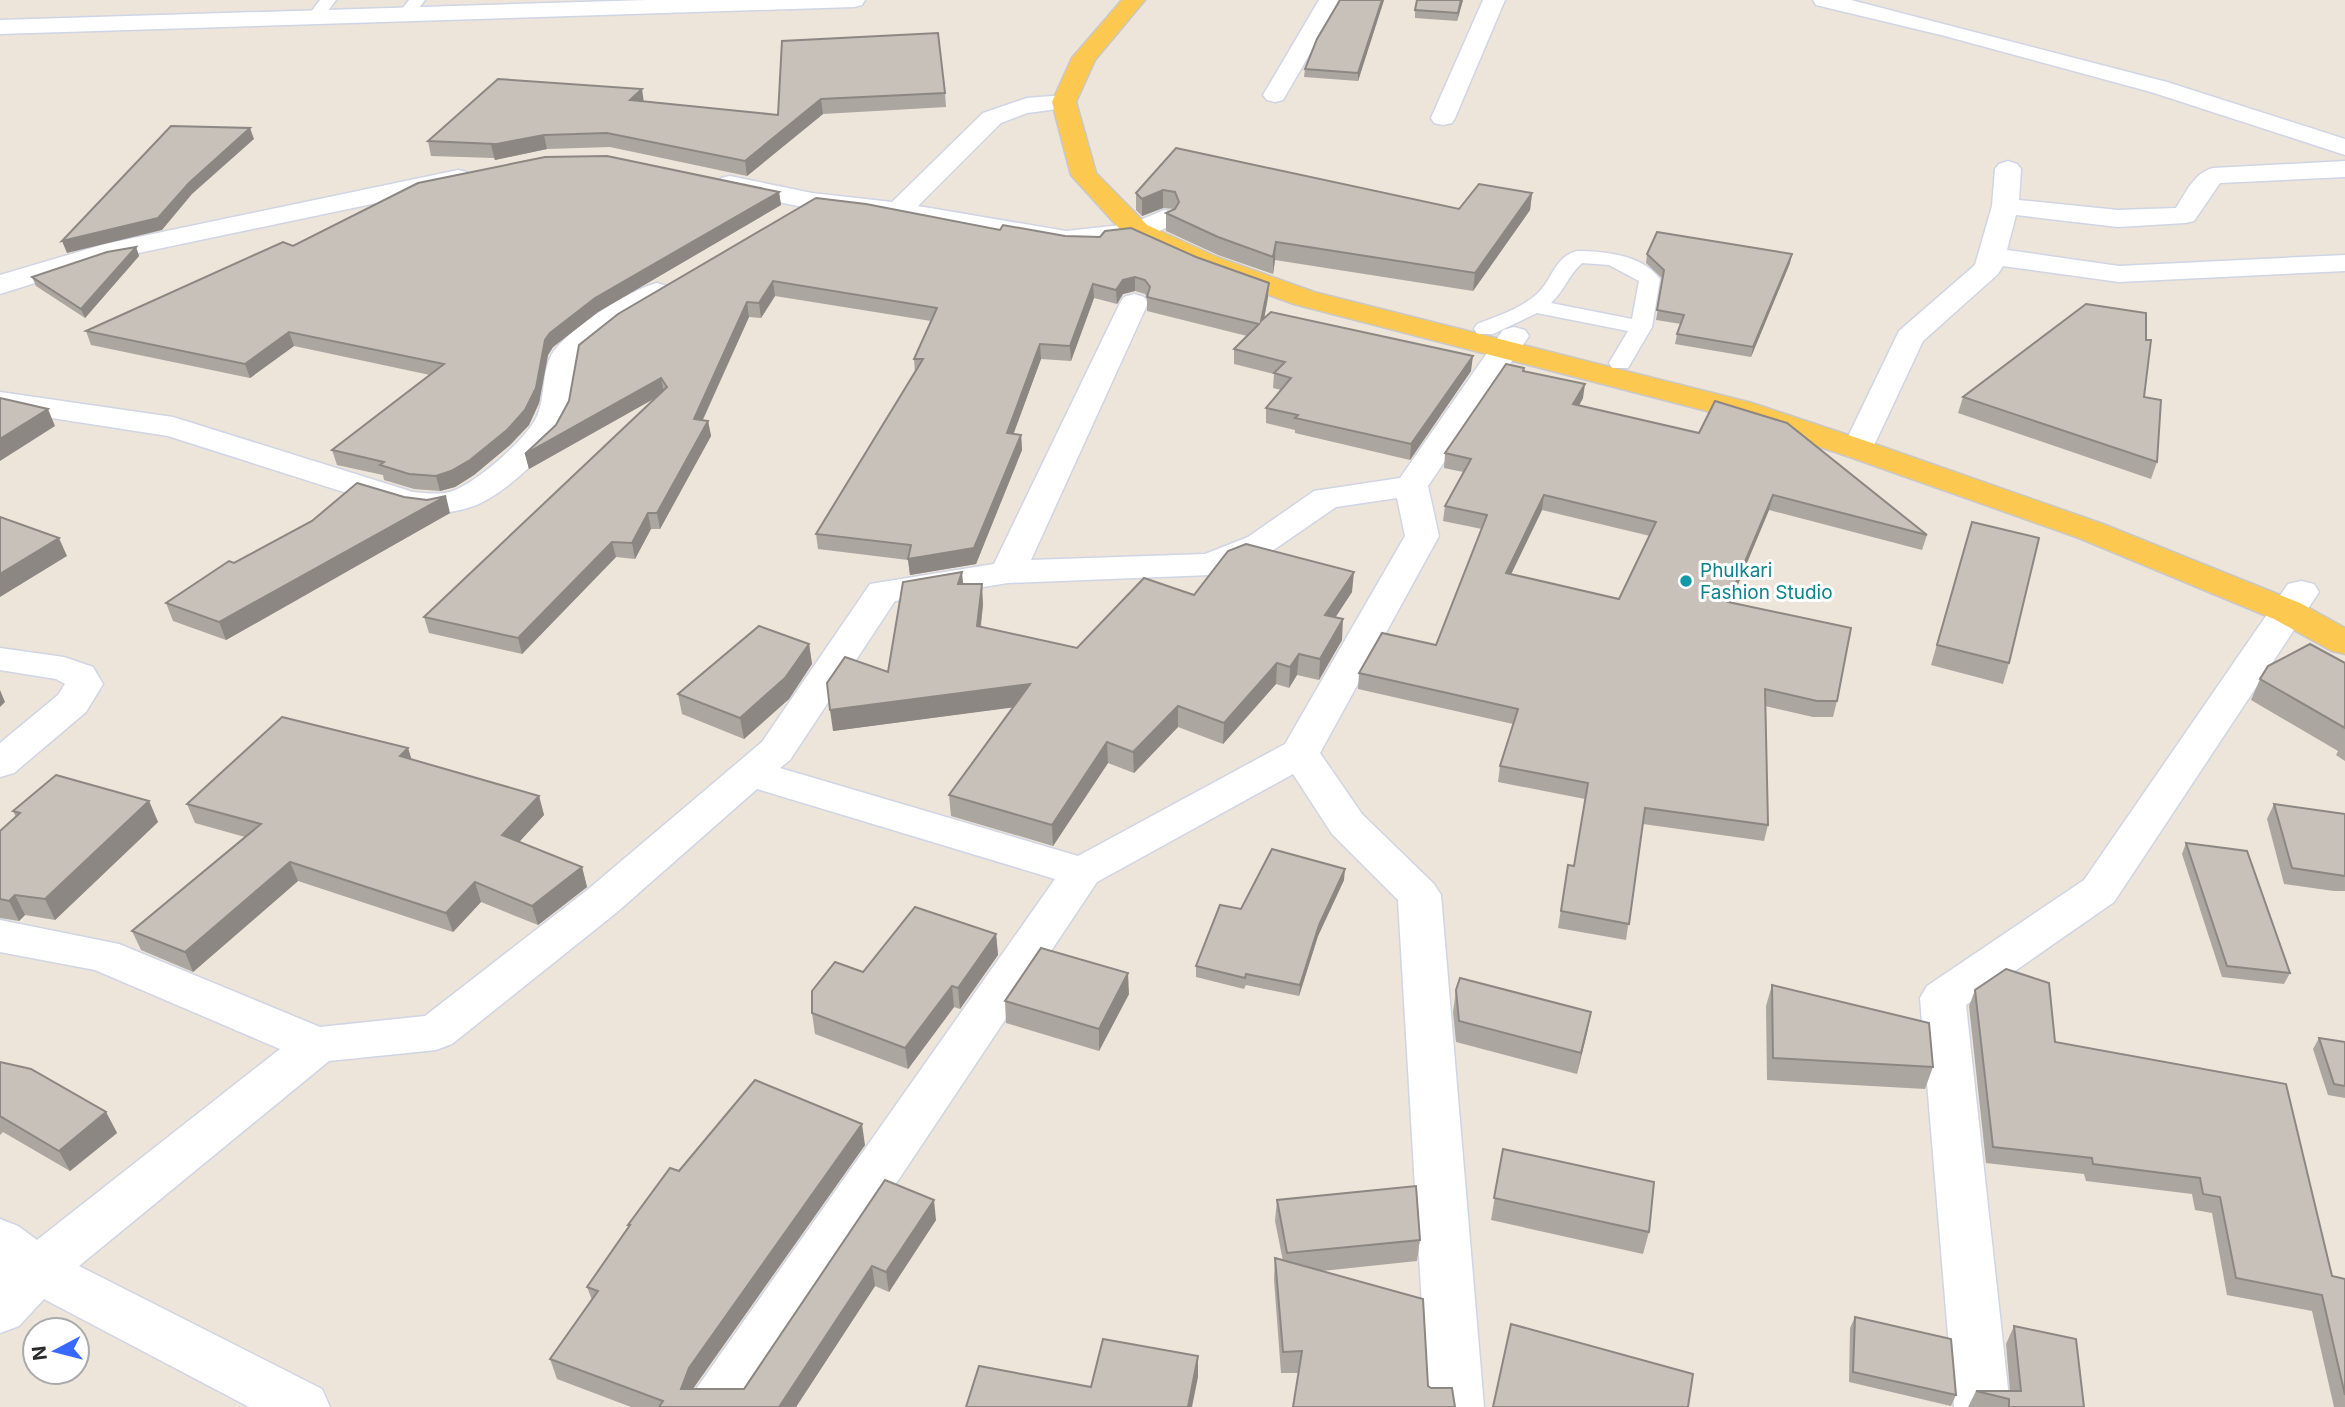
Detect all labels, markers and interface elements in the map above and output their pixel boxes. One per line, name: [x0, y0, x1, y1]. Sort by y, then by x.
place label: Phulkari Fashion Studio: [1700, 559, 1833, 604]
marker: Phulkari Fashion Studio: [1678, 573, 1694, 589]
north arrow: [21, 1316, 91, 1386]
text: N: [27, 1344, 52, 1362]

